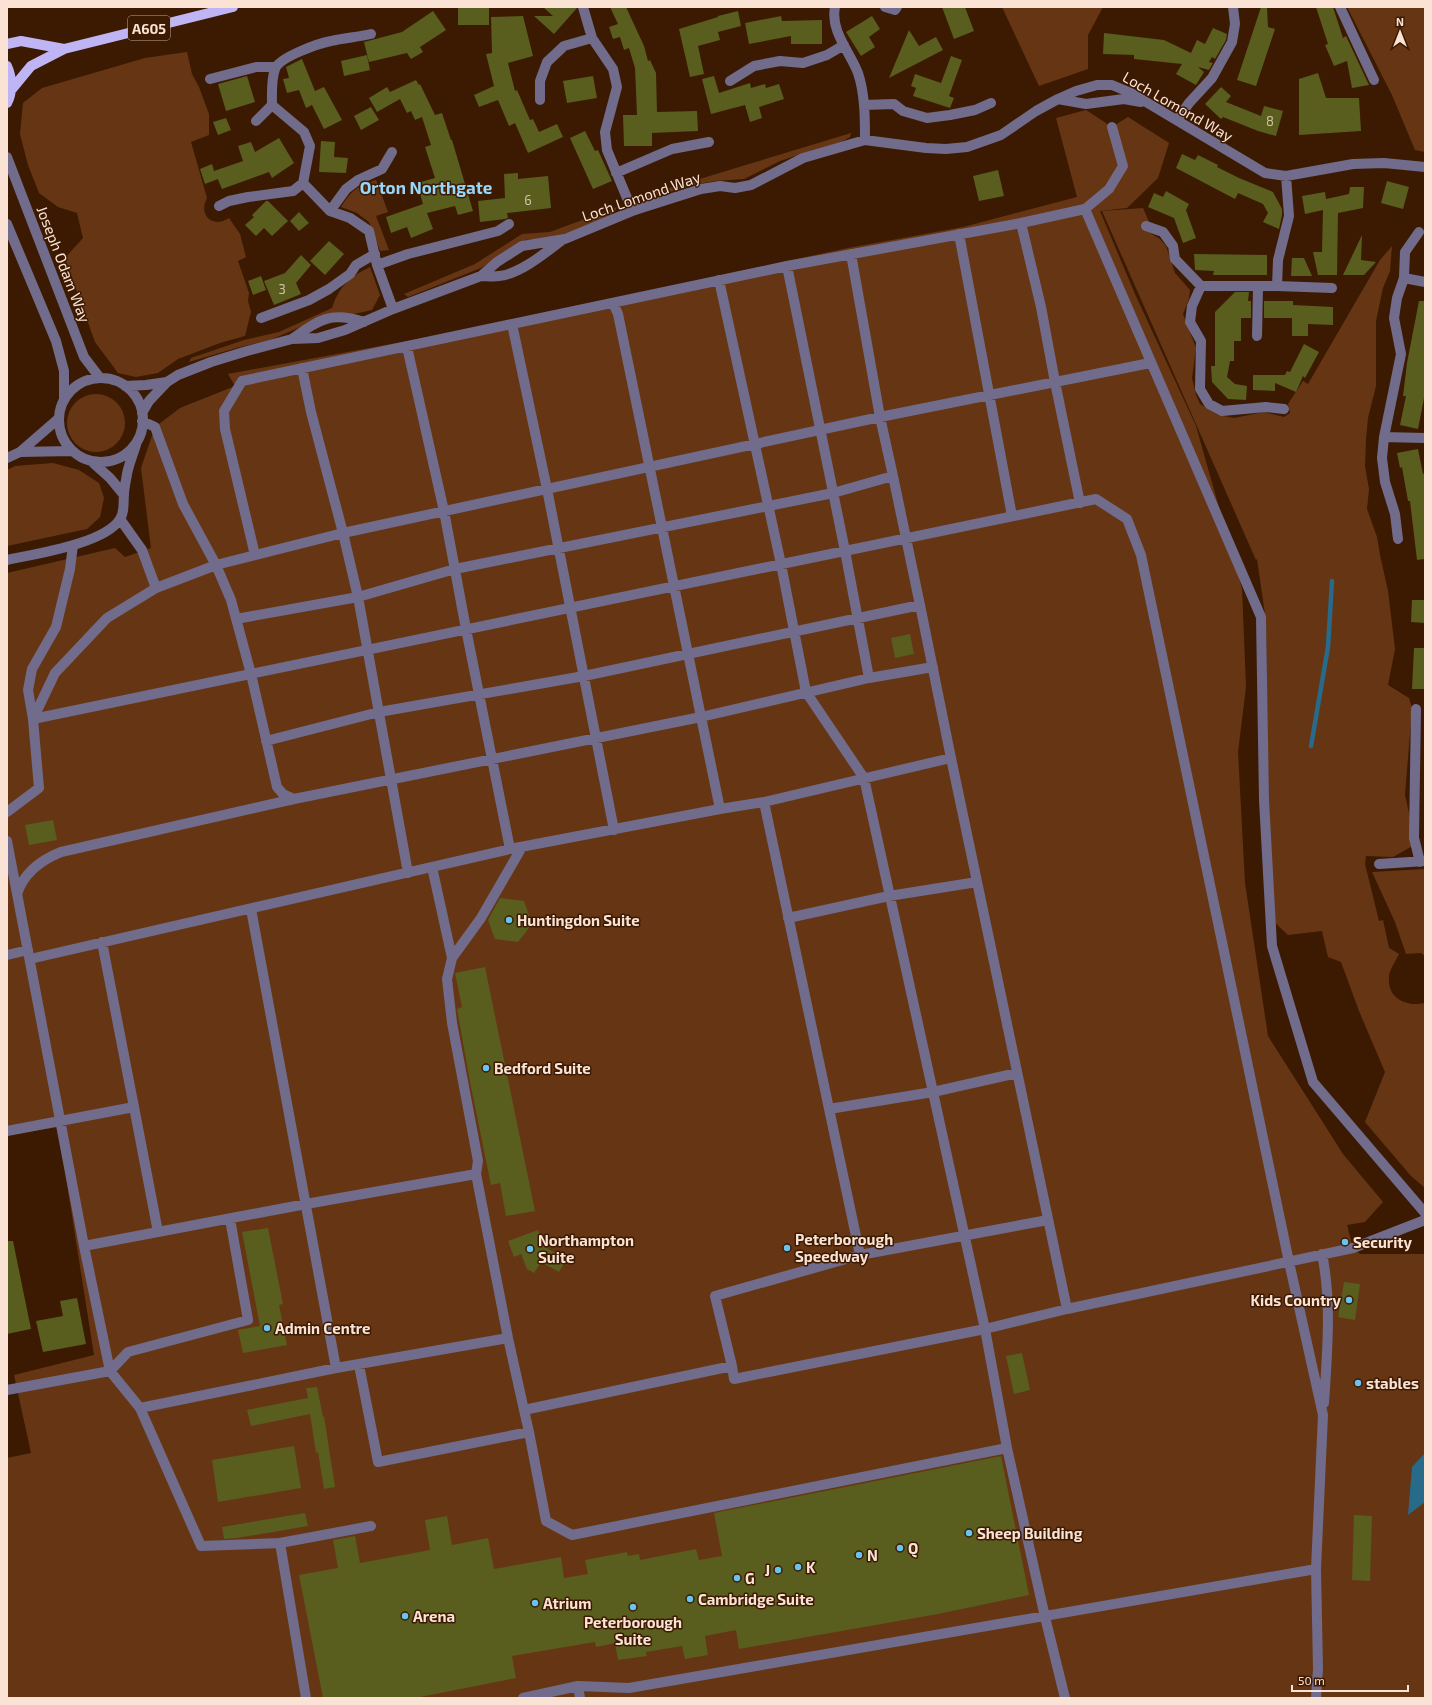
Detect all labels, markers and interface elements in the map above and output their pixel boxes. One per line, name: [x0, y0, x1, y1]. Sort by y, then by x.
north arrow: [1380, 12, 1420, 52]
text: N: [1396, 15, 1404, 28]
road number: A605: [128, 16, 170, 40]
street label: Loch Lomond Way: [1120, 67, 1236, 145]
house number: 8: [1266, 113, 1274, 129]
street label: Loch Lomond Way: [579, 167, 703, 225]
district label: Orton Northgate: [360, 177, 492, 197]
house number: 6: [524, 192, 532, 208]
street label: Joseph Odam Way: [33, 203, 95, 325]
house number: 3: [278, 281, 286, 297]
place label: Huntingdon Suite: [517, 911, 640, 929]
marker: Huntingdon Suite: [504, 915, 514, 925]
place label: Bedford Suite: [494, 1059, 591, 1077]
marker: Bedford Suite: [481, 1063, 491, 1073]
place label: Peterborough Speedway: [795, 1230, 893, 1266]
place label: Northampton Suite: [538, 1231, 634, 1266]
place label: Security: [1353, 1233, 1412, 1252]
marker: Security: [1340, 1237, 1350, 1247]
marker: Peterborough Speedway: [782, 1243, 792, 1253]
marker: Northampton Suite: [525, 1244, 535, 1254]
place label: Kids Country: [1251, 1291, 1342, 1310]
marker: Kids Country: [1344, 1295, 1354, 1305]
place label: Admin Centre: [275, 1319, 371, 1337]
marker: Admin Centre: [262, 1323, 272, 1333]
place label: stables: [1366, 1374, 1419, 1392]
marker: stables: [1353, 1378, 1363, 1388]
place label: Sheep Building: [977, 1524, 1083, 1542]
marker: Sheep Building: [964, 1528, 974, 1538]
place label: Q: [908, 1539, 918, 1558]
marker: Q: [895, 1543, 905, 1553]
place label: N: [867, 1546, 878, 1564]
marker: N: [854, 1550, 864, 1560]
place label: K: [806, 1558, 816, 1576]
place label: J: [764, 1561, 770, 1579]
marker: K: [793, 1562, 803, 1572]
marker: J: [773, 1565, 783, 1575]
place label: G: [745, 1569, 755, 1587]
marker: G: [732, 1573, 742, 1583]
place label: Cambridge Suite: [698, 1590, 814, 1608]
place label: Atrium: [543, 1594, 591, 1612]
marker: Cambridge Suite: [685, 1594, 695, 1604]
marker: Atrium: [530, 1598, 540, 1608]
marker: Peterborough Suite: [628, 1602, 638, 1612]
place label: Arena: [413, 1607, 455, 1625]
marker: Arena: [400, 1611, 410, 1621]
place label: Peterborough Suite: [584, 1613, 682, 1648]
scale bar: [1292, 1667, 1408, 1693]
text: 50 m: [1298, 1673, 1325, 1687]

